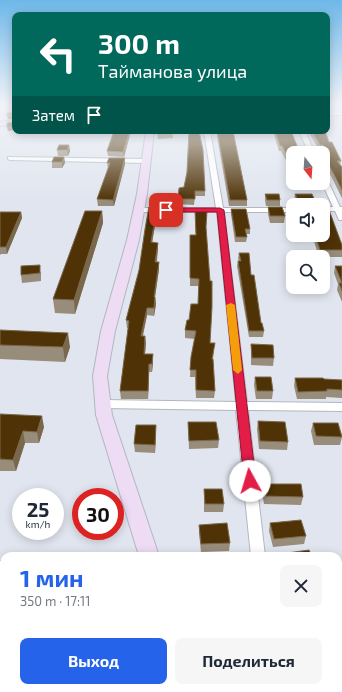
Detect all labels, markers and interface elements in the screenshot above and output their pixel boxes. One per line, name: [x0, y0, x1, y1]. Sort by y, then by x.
text: 300 m: [98, 26, 180, 60]
icon: left: [32, 28, 84, 80]
text: Тайманова улица: [98, 60, 247, 82]
icon: arrive: [83, 104, 105, 126]
text: Затем: [32, 106, 75, 124]
north arrow: [286, 146, 330, 190]
map controls: [286, 146, 330, 294]
pin: [149, 193, 183, 227]
button: sound: [286, 198, 330, 242]
icon: arrive: [155, 199, 177, 221]
button: search: [286, 250, 330, 294]
position arrow: [229, 460, 271, 502]
speed limit sign: 30: [72, 488, 124, 540]
text: 25: [27, 497, 49, 521]
text: km/h: [26, 518, 50, 530]
text: 1 мин: [20, 563, 84, 592]
button: close: [280, 565, 322, 607]
text: 350 m · 17:11: [20, 593, 90, 609]
button: Выход: [20, 638, 167, 684]
button: Поделиться: [175, 638, 322, 684]

